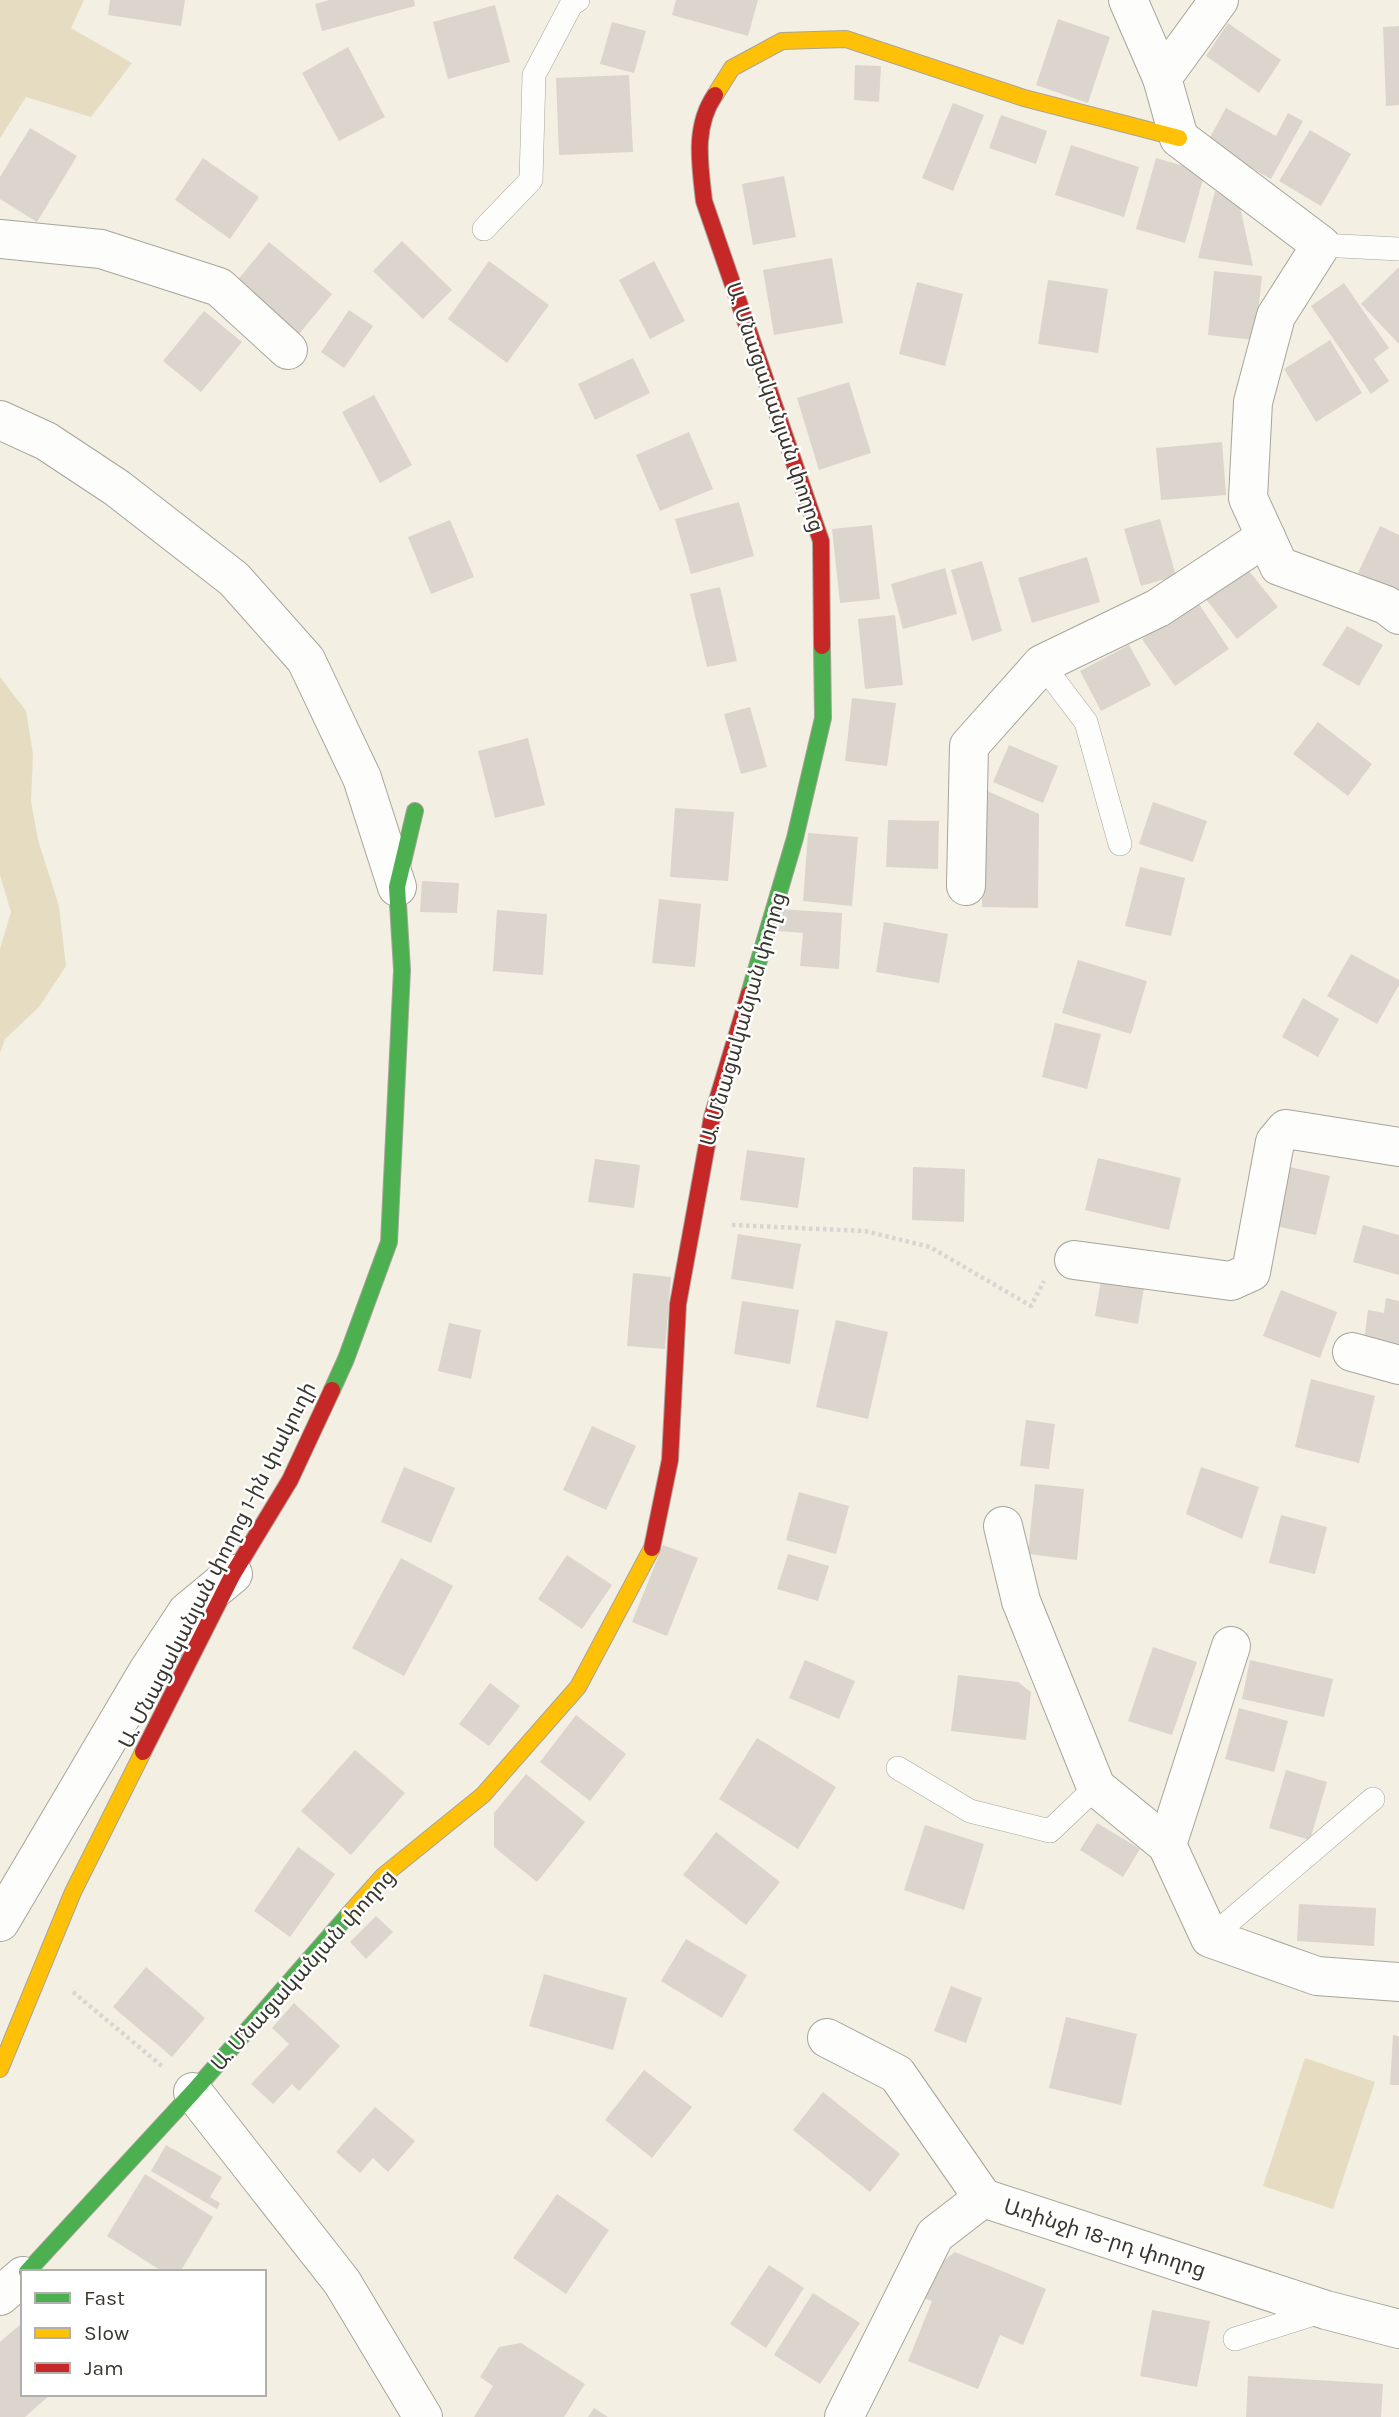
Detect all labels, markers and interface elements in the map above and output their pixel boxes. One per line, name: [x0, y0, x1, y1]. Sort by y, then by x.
street label: Ա. Մնացականյան փողոց: [721, 279, 829, 535]
street label: Ա. Մնացականյան փողոց: [695, 889, 791, 1149]
street label: Ա. Մնացականյան փողոց 1-ին փակուղի: [114, 1378, 320, 1752]
street label: Ա. Մնացականյան փողոց: [206, 1864, 400, 2076]
street label: Առինջի 18-րդ փողոց: [1001, 2194, 1209, 2282]
legend: [21, 2270, 266, 2396]
text: Fast: [84, 2286, 125, 2310]
text: Slow: [84, 2321, 129, 2345]
text: Jam: [84, 2356, 124, 2380]

